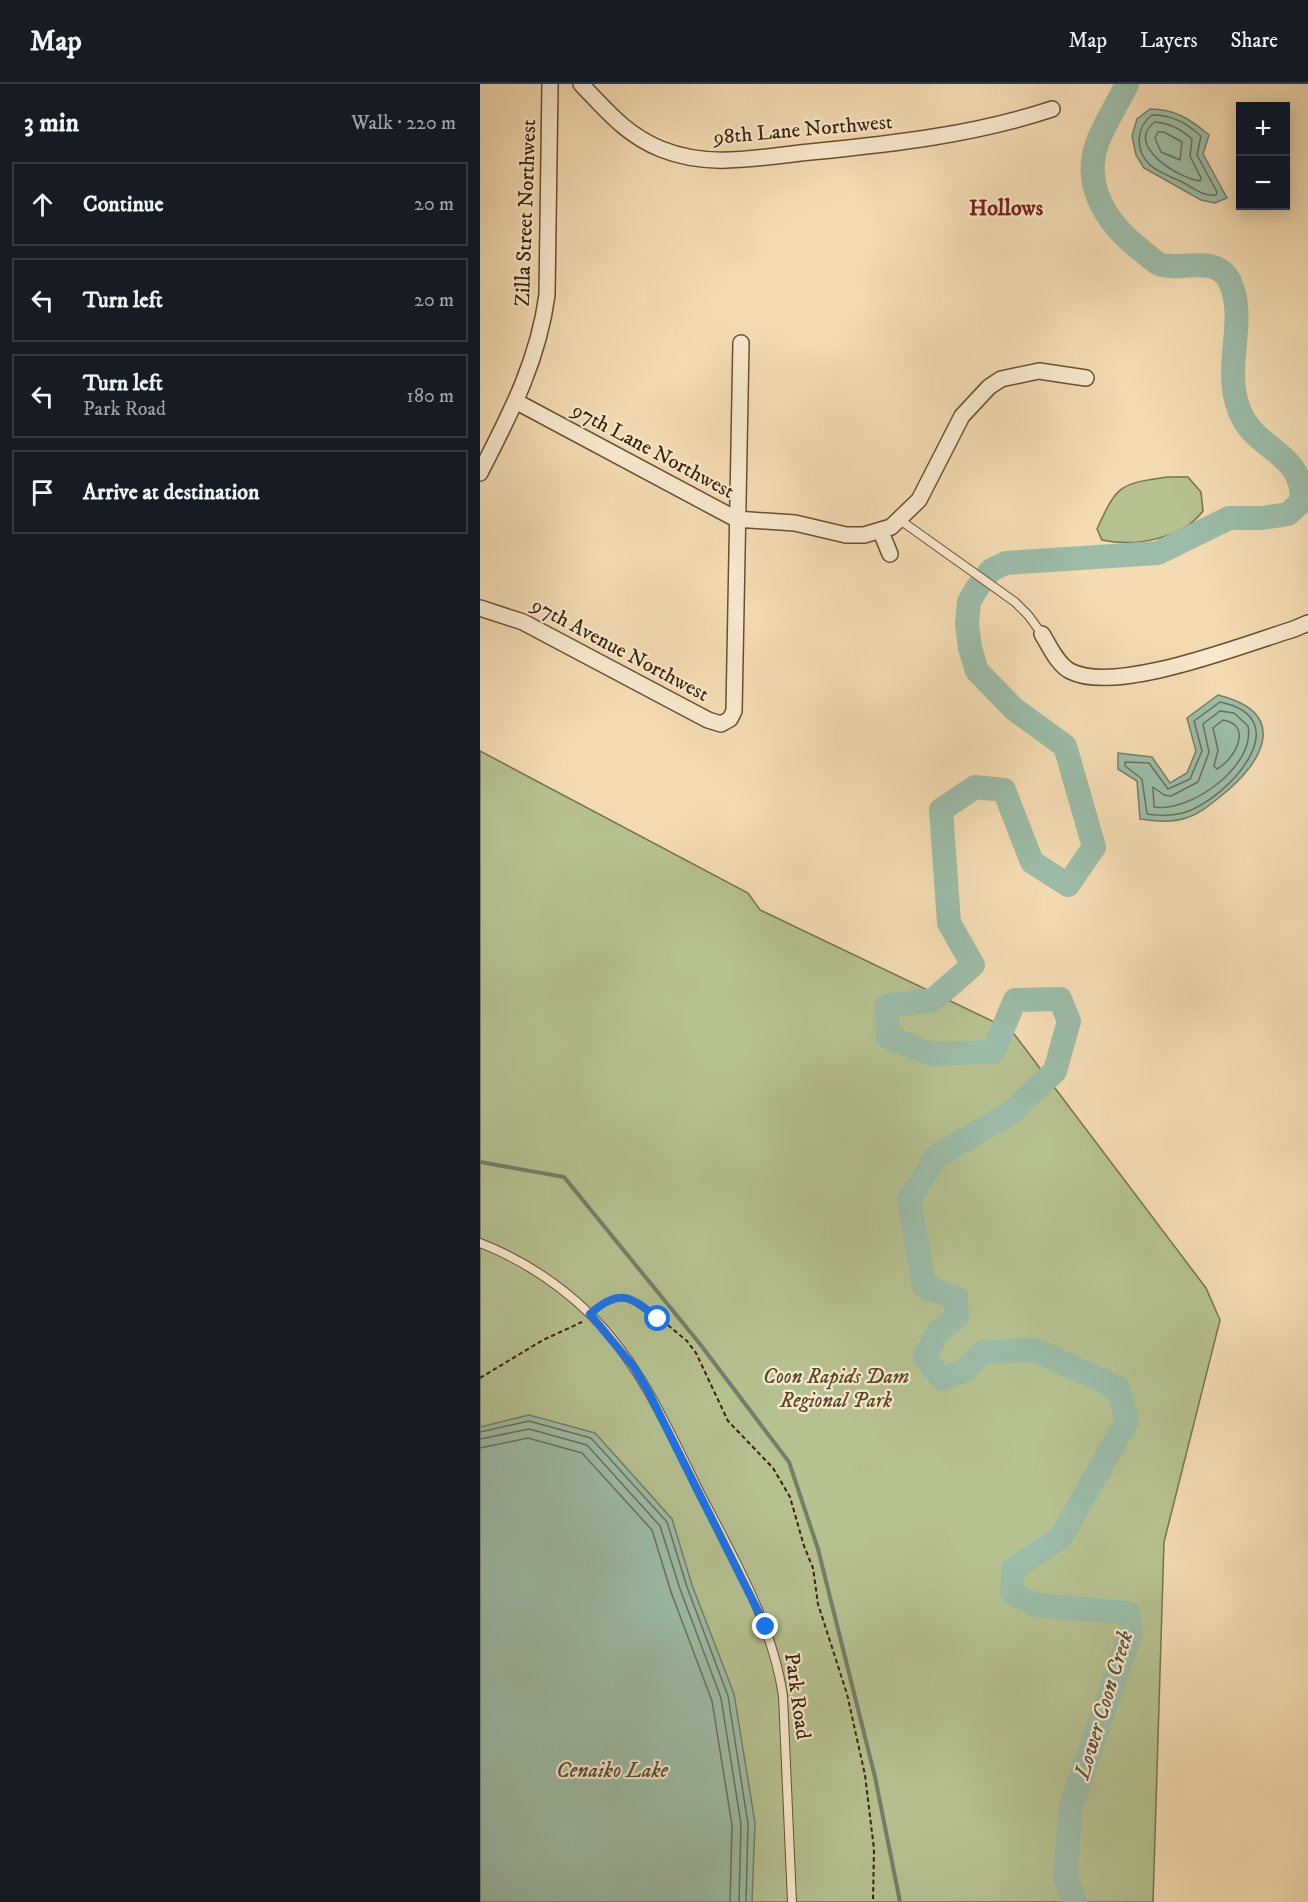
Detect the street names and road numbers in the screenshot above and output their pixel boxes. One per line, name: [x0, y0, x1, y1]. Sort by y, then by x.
street label: 98th Lane Northwest: [711, 109, 894, 151]
street label: Zilla Street Northwest: [510, 119, 542, 307]
street label: 97th Lane Northwest: [566, 397, 739, 505]
street label: 97th Avenue Northwest: [526, 592, 713, 708]
street label: Park Road: [778, 1651, 816, 1742]

